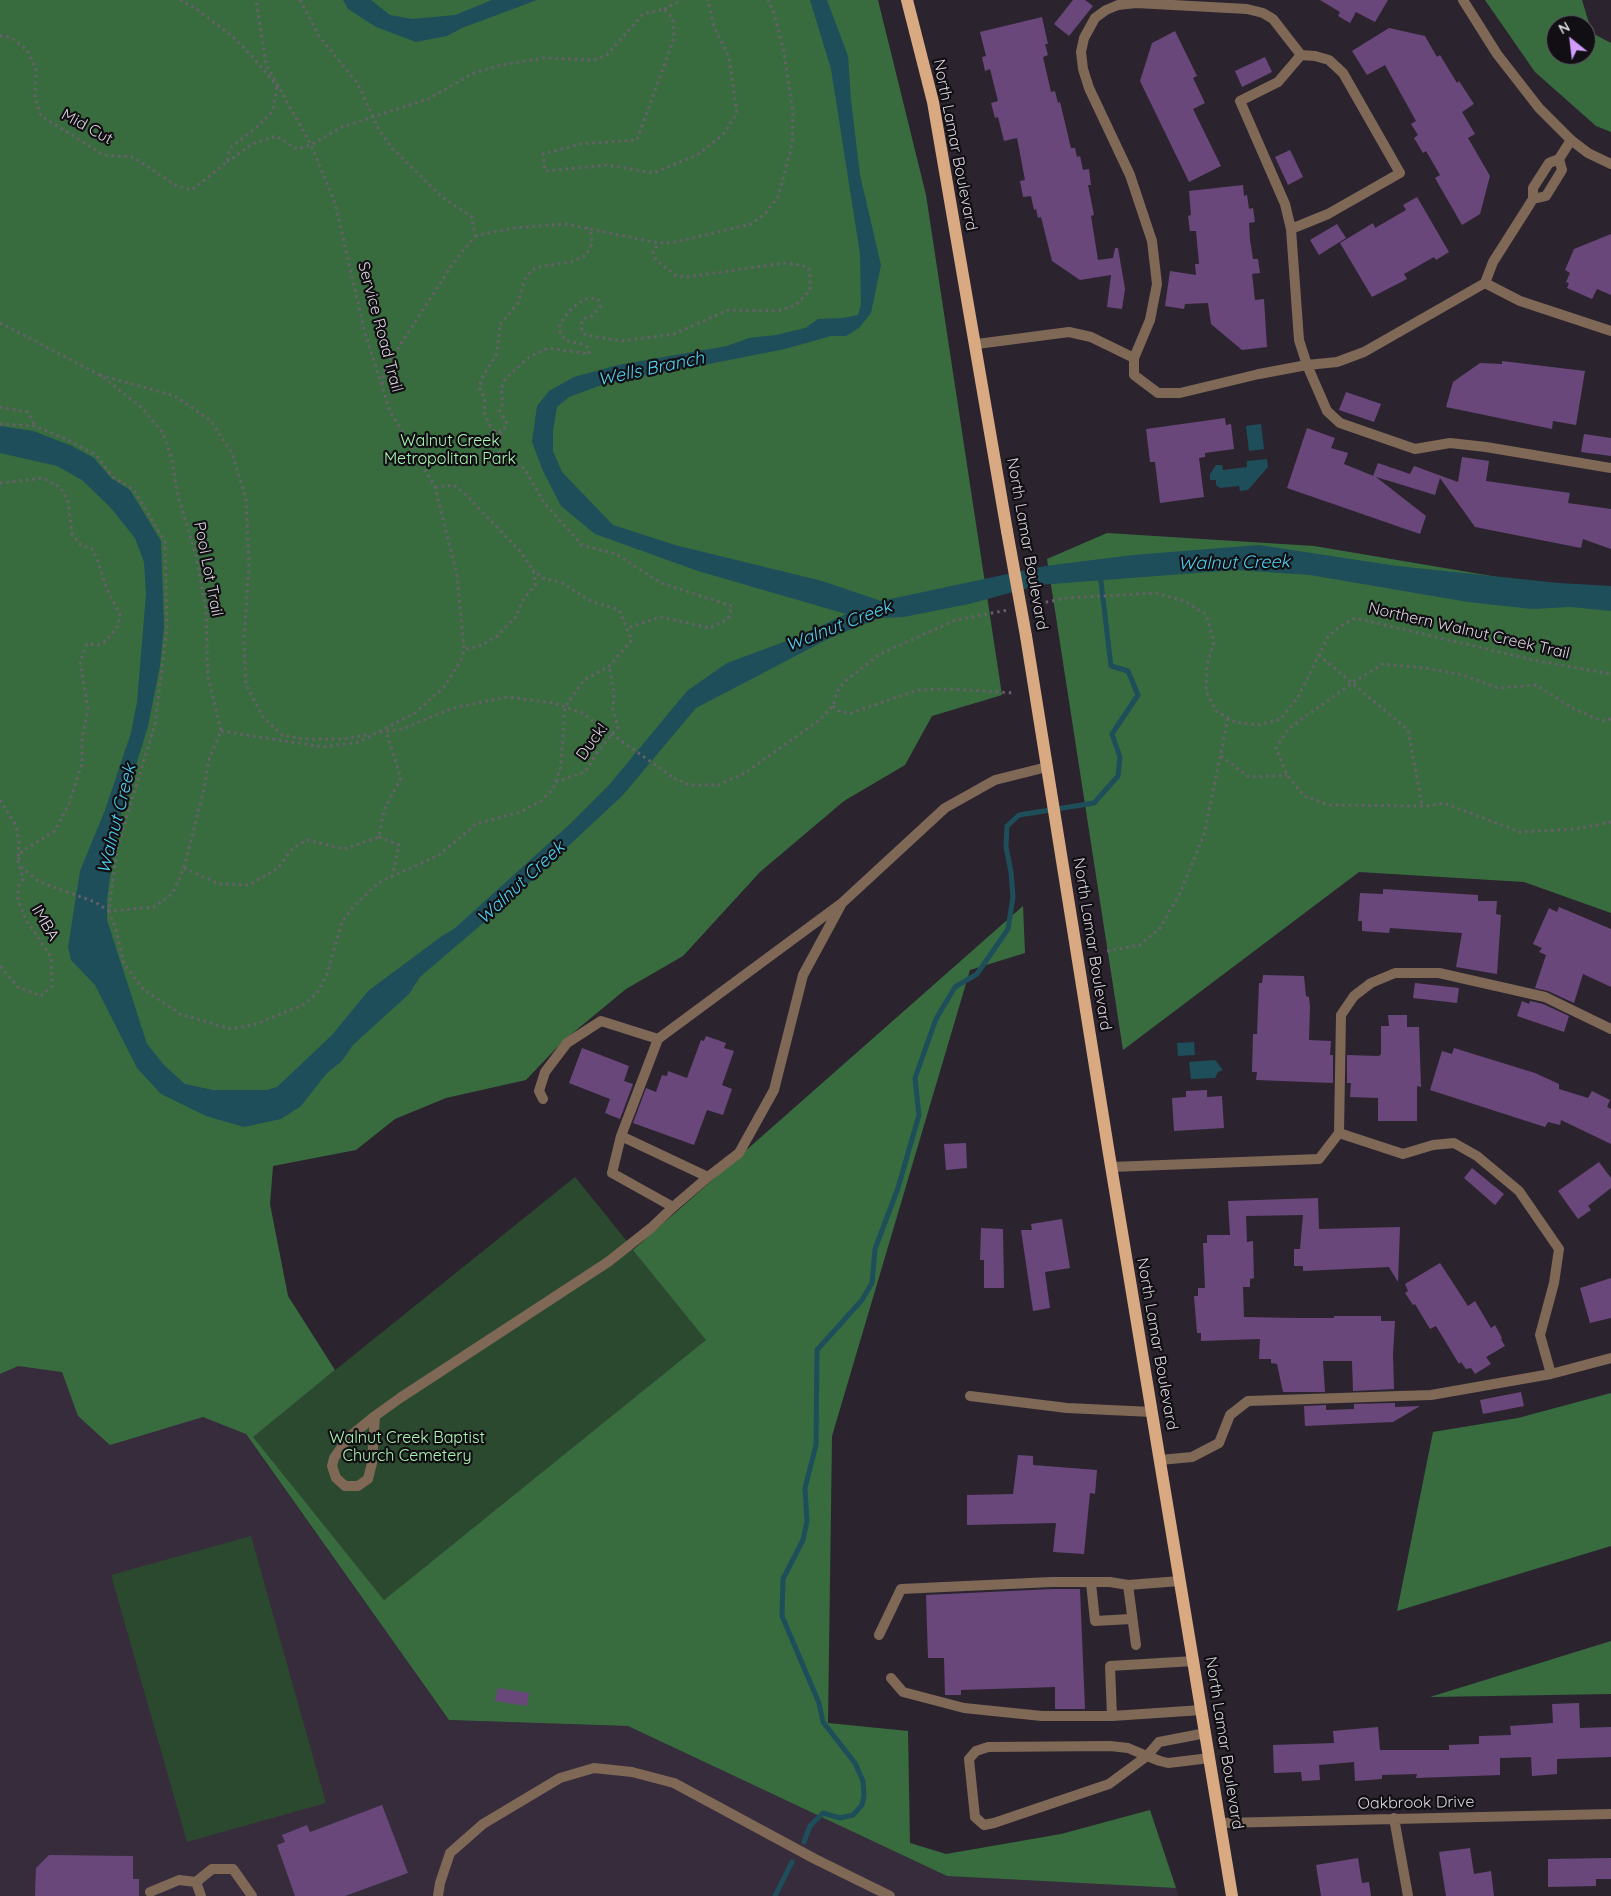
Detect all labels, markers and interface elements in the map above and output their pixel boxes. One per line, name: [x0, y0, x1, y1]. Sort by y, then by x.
north arrow: [1546, 15, 1596, 65]
text: N: [1555, 17, 1573, 38]
street label: North Lamar Boulevard: [929, 57, 981, 233]
street label: Mid Cut: [58, 105, 116, 149]
street label: Service Road Trail: [353, 260, 407, 394]
water label: Wells Branch: [596, 347, 706, 391]
park label: Walnut Creek Metropolitan Park: [384, 431, 516, 469]
street label: North Lamar Boulevard: [1002, 456, 1052, 632]
street label: Pool Lot Trail: [189, 520, 227, 618]
water label: Walnut Creek: [1178, 551, 1290, 575]
water label: Walnut Creek: [783, 596, 895, 656]
street label: Northern Walnut Creek Trail: [1366, 598, 1572, 664]
street label: Duck!: [572, 720, 612, 764]
water label: Walnut Creek: [93, 762, 141, 876]
water label: Walnut Creek: [473, 837, 569, 929]
street label: North Lamar Boulevard: [1069, 856, 1115, 1032]
street label: IMBA: [27, 902, 63, 944]
street label: North Lamar Boulevard: [1132, 1256, 1182, 1432]
park label: Walnut Creek Baptist Church Cemetery: [329, 1428, 485, 1466]
street label: North Lamar Boulevard: [1201, 1655, 1247, 1831]
street label: Oakbrook Drive: [1357, 1792, 1475, 1814]

